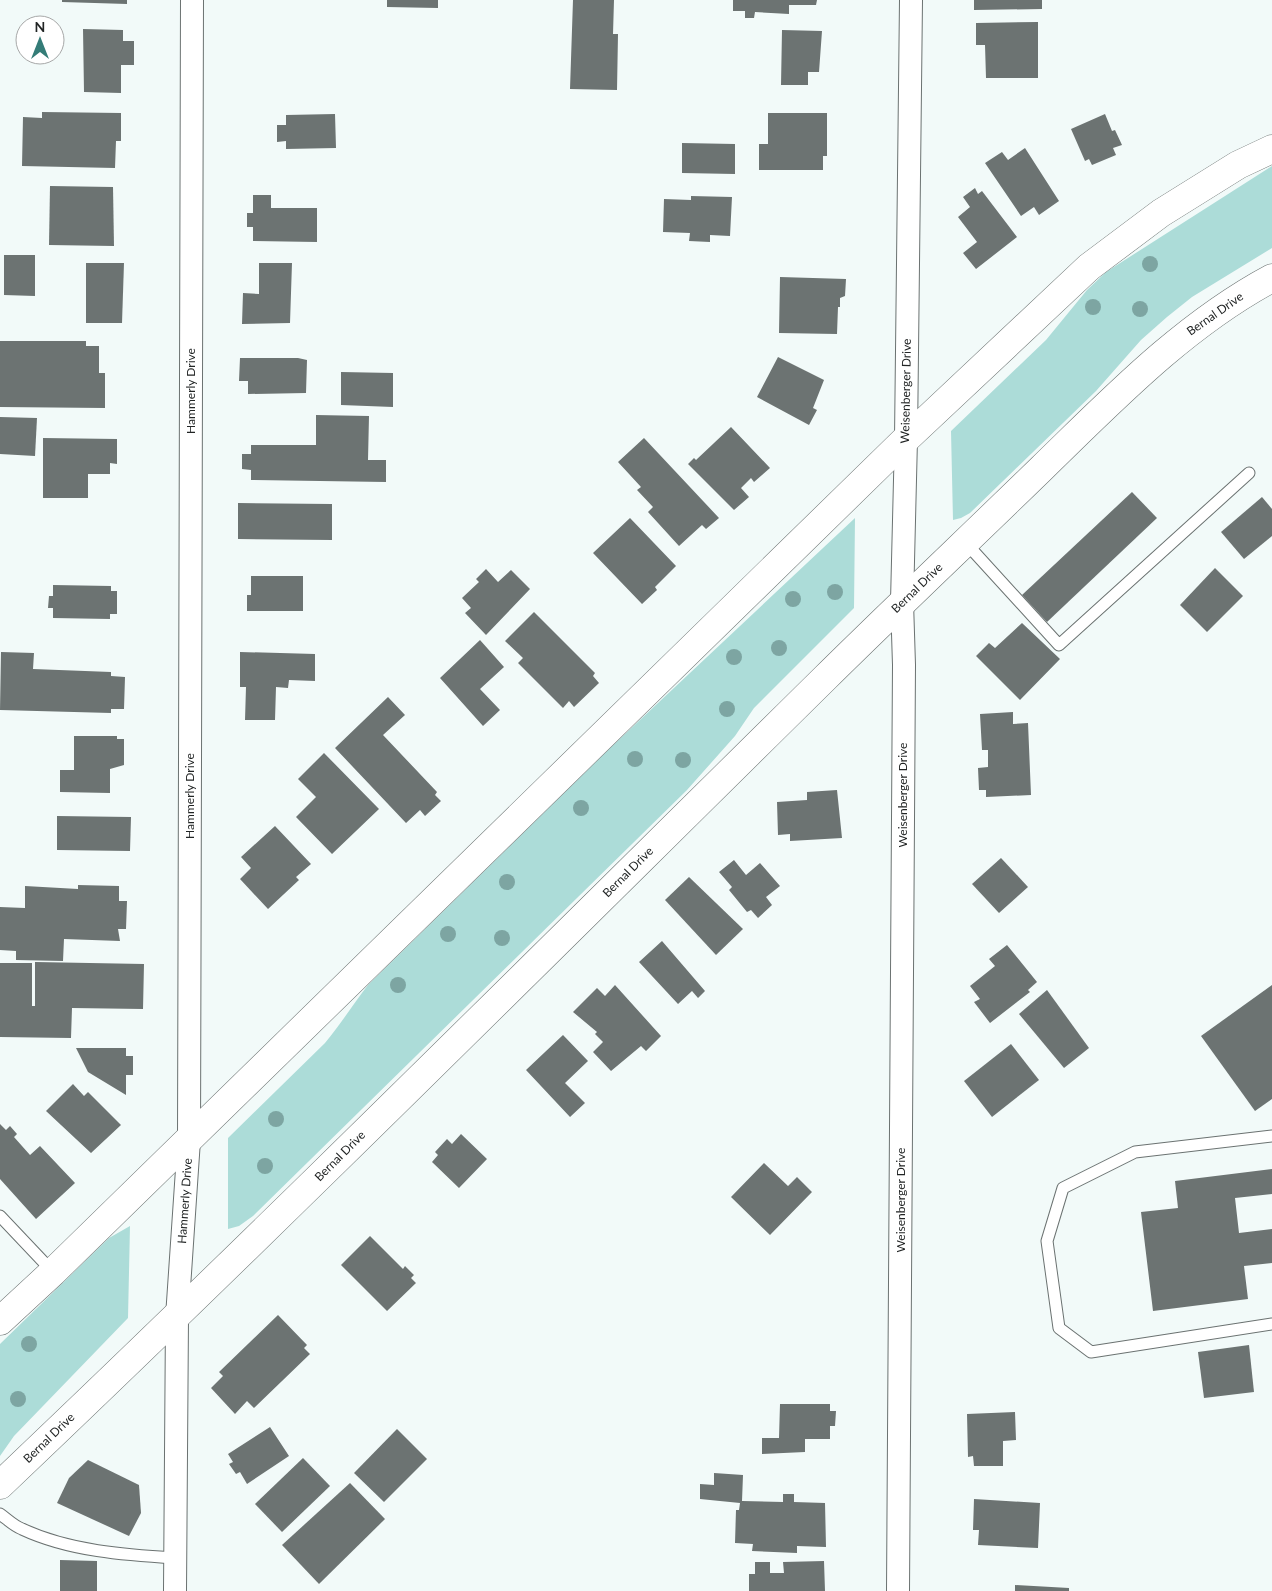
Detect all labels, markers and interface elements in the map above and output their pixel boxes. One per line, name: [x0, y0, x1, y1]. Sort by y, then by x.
north arrow: [15, 15, 65, 65]
text: N: [35, 18, 45, 35]
street label: Bernal Drive: [1184, 289, 1246, 339]
street label: Weisenberger Drive: [897, 338, 914, 443]
street label: Hammerly Drive: [183, 348, 198, 434]
street label: Bernal Drive: [888, 559, 945, 616]
street label: Weisenberger Drive: [895, 743, 910, 847]
street label: Hammerly Drive: [182, 753, 197, 839]
street label: Bernal Drive: [599, 843, 656, 900]
street label: Bernal Drive: [311, 1127, 368, 1184]
street label: Weisenberger Drive: [893, 1148, 908, 1252]
street label: Hammerly Drive: [174, 1158, 195, 1244]
street label: Bernal Drive: [20, 1409, 77, 1466]

